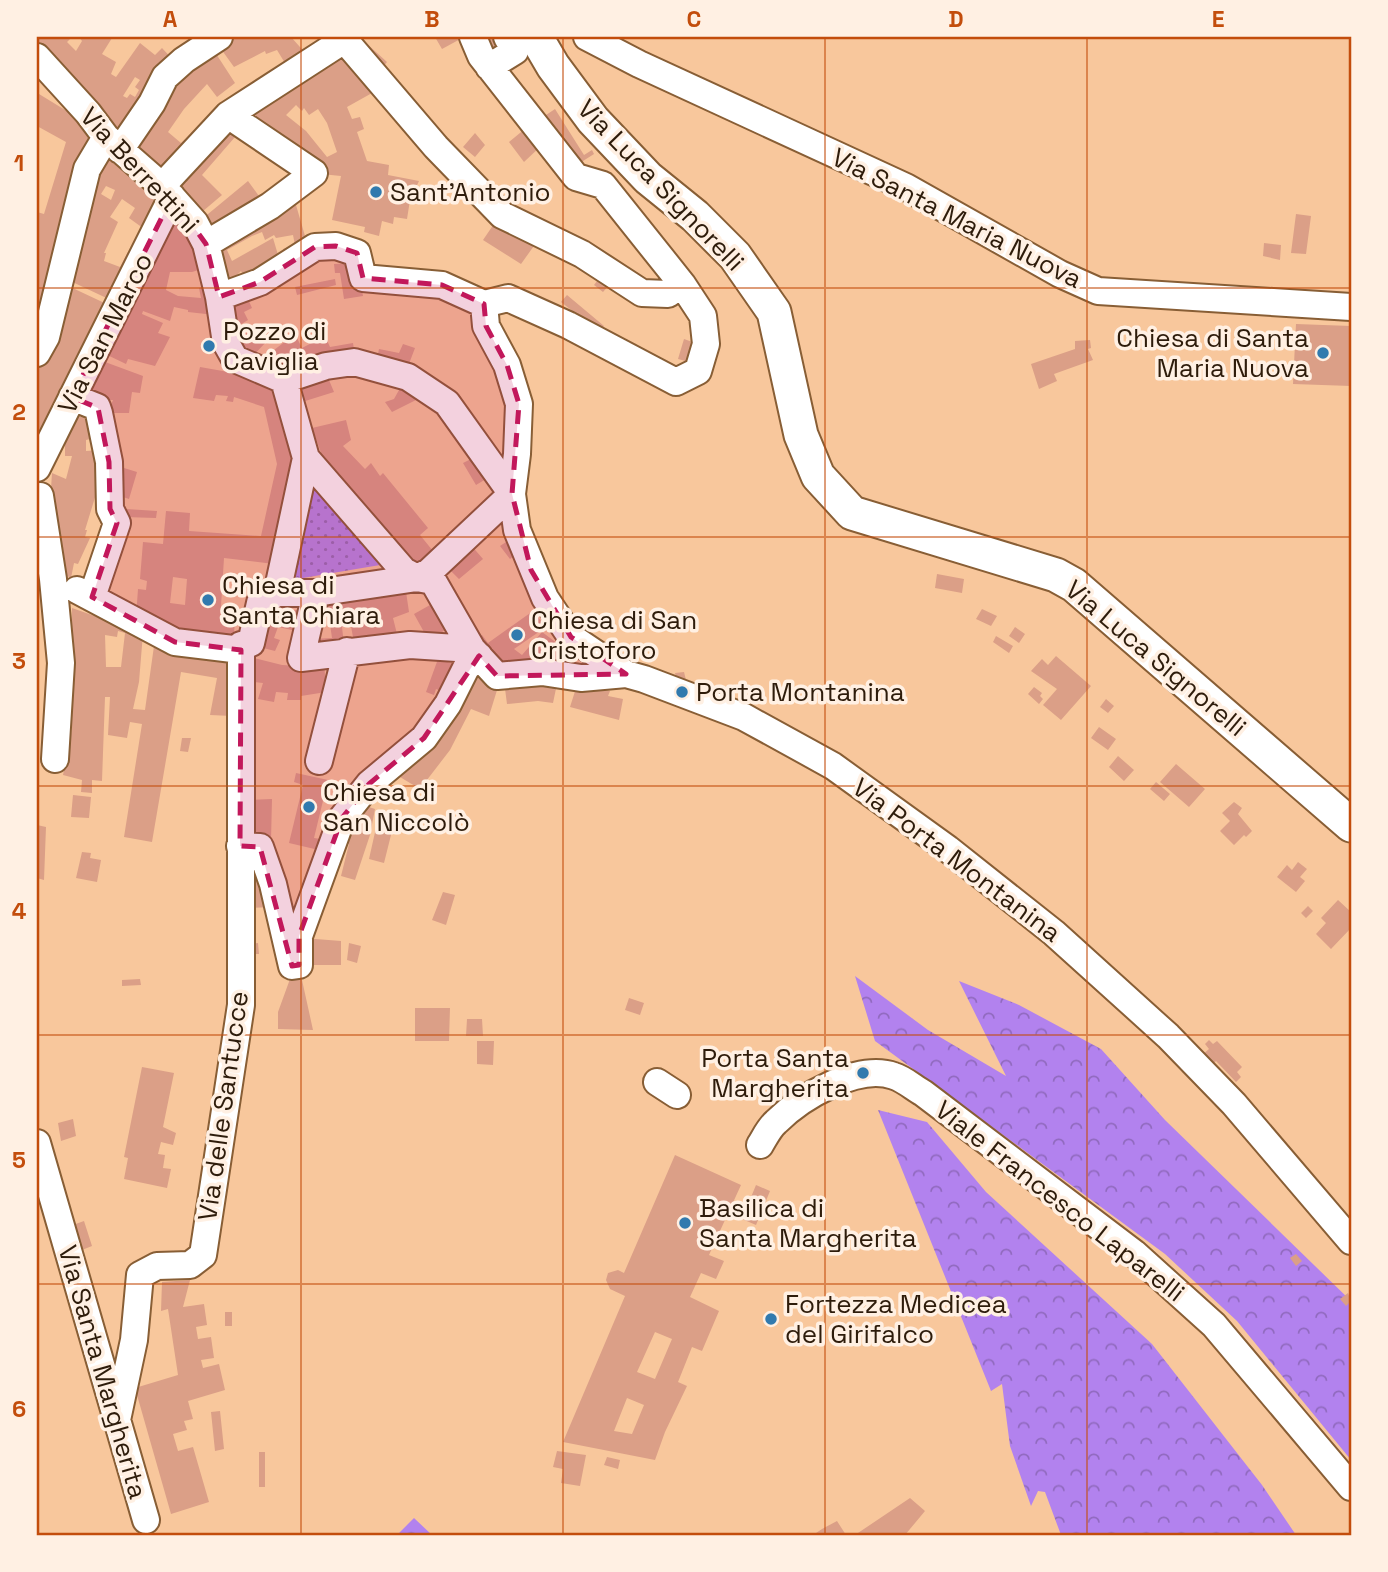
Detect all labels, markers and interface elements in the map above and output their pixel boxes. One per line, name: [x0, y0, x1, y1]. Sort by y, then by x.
text: A: [163, 4, 178, 34]
text: B: [424, 4, 440, 34]
text: C: [687, 4, 701, 34]
text: D: [948, 4, 964, 34]
text: E: [1212, 4, 1224, 34]
street label: Via Luca Signorelli: [570, 92, 752, 278]
street label: Via Berrettini: [73, 100, 207, 240]
street label: Via Santa Maria Nuova: [826, 140, 1088, 296]
text: 1: [14, 148, 24, 178]
place label: Sant'Antonio: [390, 175, 551, 209]
marker: Sant'Antonio: [368, 184, 384, 200]
street label: Via San Marco: [50, 247, 160, 419]
place label: Pozzo di Caviglia: [223, 314, 326, 378]
place label: Chiesa di Santa Maria Nuova: [1116, 321, 1309, 385]
marker: Pozzo di Caviglia: [201, 338, 217, 354]
marker: Chiesa di Santa Maria Nuova: [1315, 345, 1331, 361]
text: 2: [12, 397, 26, 427]
place label: Chiesa di Santa Chiara: [222, 568, 380, 632]
street label: Via Luca Signorelli: [1058, 572, 1254, 744]
marker: Chiesa di Santa Chiara: [200, 592, 216, 608]
place label: Chiesa di San Cristoforo: [531, 603, 697, 667]
marker: Chiesa di San Cristoforo: [509, 627, 525, 643]
text: 3: [12, 646, 26, 676]
place label: Porta Montanina: [696, 675, 905, 709]
marker: Porta Montanina: [674, 684, 690, 700]
street label: Via Porta Montanina: [846, 770, 1068, 950]
place label: Chiesa di San Niccolò: [323, 775, 470, 839]
marker: Chiesa di San Niccolò: [301, 799, 317, 815]
text: 4: [12, 896, 27, 926]
street label: Via delle Santucce: [190, 989, 256, 1223]
place label: Porta Santa Margherita: [701, 1041, 849, 1105]
marker: Porta Santa Margherita: [855, 1065, 871, 1081]
street label: Viale Francesco Laparelli: [928, 1093, 1192, 1309]
text: 5: [12, 1145, 26, 1175]
place label: Basilica di Santa Margherita: [699, 1191, 917, 1255]
marker: Basilica di Santa Margherita: [677, 1215, 693, 1231]
street label: Via Santa Margherita: [51, 1241, 155, 1503]
place label: Fortezza Medicea del Girifalco: [785, 1287, 1007, 1351]
marker: Fortezza Medicea del Girifalco: [763, 1311, 779, 1327]
text: 6: [12, 1394, 26, 1424]

